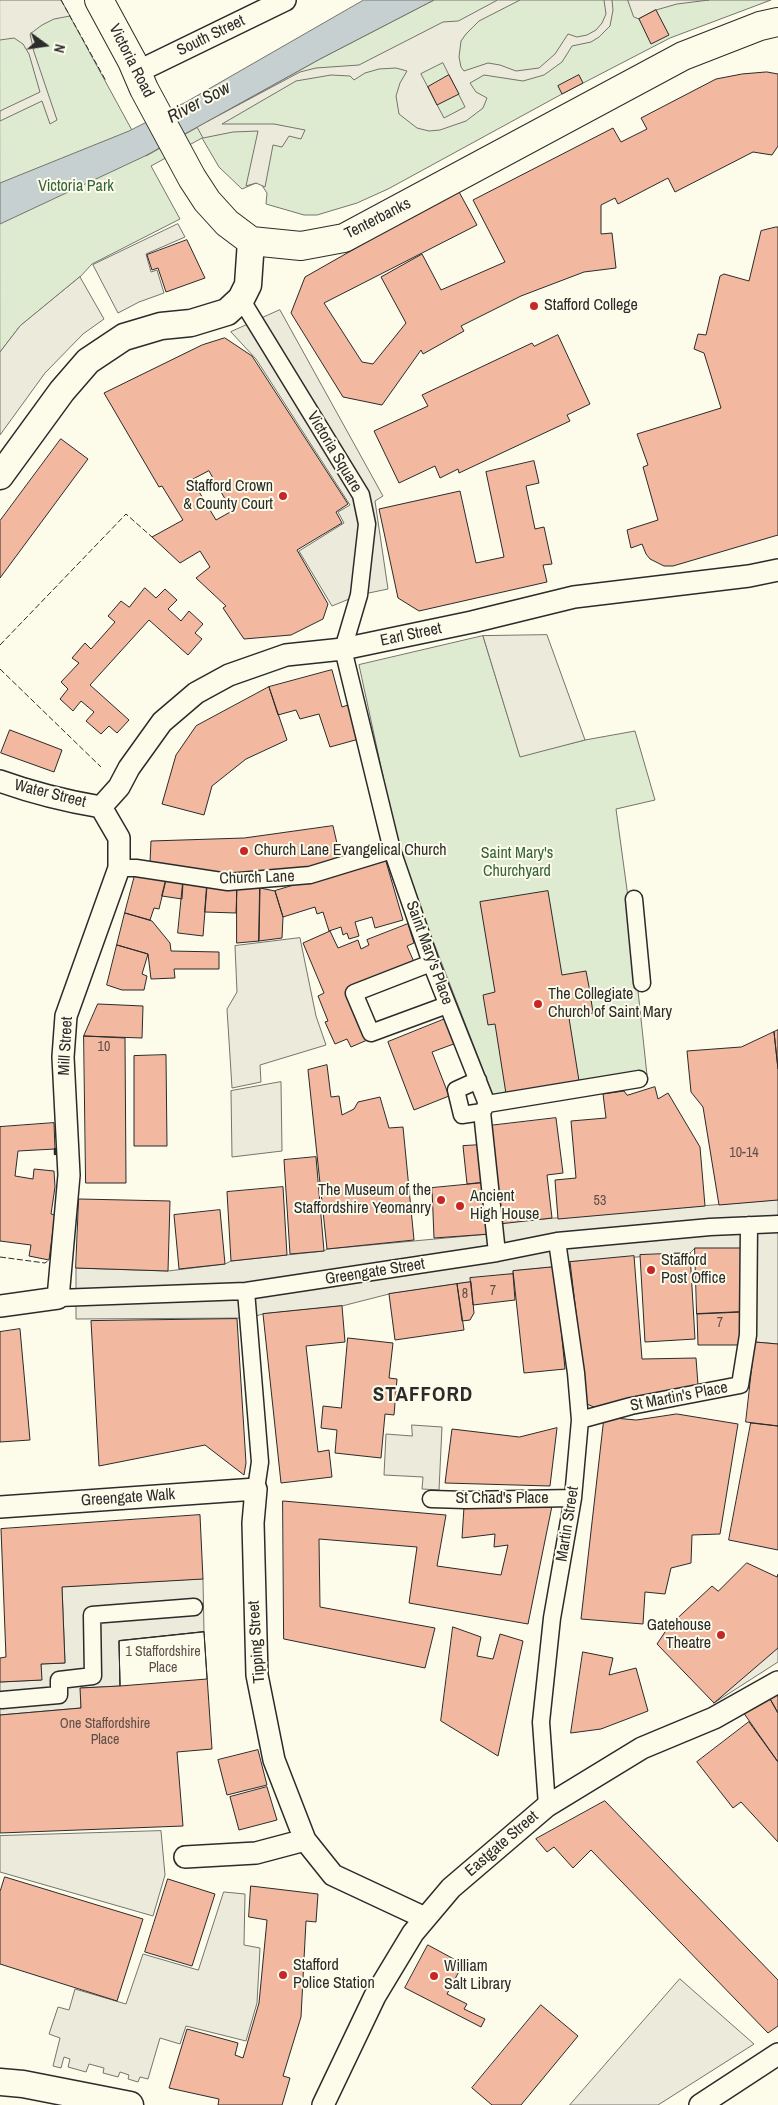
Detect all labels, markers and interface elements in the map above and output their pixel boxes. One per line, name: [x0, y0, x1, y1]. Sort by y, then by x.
street label: South Street: [174, 11, 248, 61]
north arrow: [20, 20, 70, 70]
street label: Victoria Road: [104, 21, 158, 101]
text: N: [50, 42, 69, 55]
water label: River Sow: [164, 77, 234, 129]
park label: Victoria Park: [38, 177, 114, 197]
street label: Tenterbanks: [342, 194, 414, 244]
place label: Stafford College: [544, 296, 638, 316]
marker: Stafford College: [528, 300, 540, 312]
street label: Victoria Square: [302, 408, 366, 496]
place label: Stafford Crown & County Court: [183, 477, 273, 515]
marker: Stafford Crown & County Court: [277, 490, 289, 502]
street label: Earl Street: [379, 619, 443, 651]
street label: Water Street: [12, 776, 88, 812]
place label: Church Lane Evangelical Church: [254, 841, 447, 861]
park label: Saint Mary's Churchyard: [481, 844, 553, 882]
marker: Church Lane Evangelical Church: [238, 845, 250, 857]
street label: Church Lane: [219, 867, 295, 889]
street label: Saint Mary's Place: [401, 899, 457, 1007]
place label: The Collegiate Church of Saint Mary: [548, 985, 672, 1023]
marker: The Collegiate Church of Saint Mary: [532, 998, 544, 1010]
street label: Mill Street: [55, 1016, 77, 1076]
house number: 10: [98, 1039, 110, 1055]
house number: 10-14: [729, 1145, 759, 1161]
place label: The Museum of the Staffordshire Yeomanry: [294, 1181, 431, 1219]
place label: Ancient High House: [470, 1187, 539, 1225]
house number: 53: [594, 1193, 606, 1209]
marker: The Museum of the Staffordshire Yeomanry: [435, 1194, 447, 1206]
marker: Ancient High House: [454, 1200, 466, 1212]
place label: Stafford Post Office: [661, 1251, 726, 1289]
street label: Greengate Street: [324, 1255, 426, 1289]
marker: Stafford Post Office: [645, 1264, 657, 1276]
house number: 7: [490, 1283, 496, 1299]
house number: 8: [462, 1286, 468, 1302]
house number: 7: [717, 1315, 723, 1331]
street label: St Martin's Place: [629, 1378, 729, 1416]
district label: STAFFORD: [372, 1382, 474, 1408]
street label: Greengate Walk: [80, 1485, 176, 1511]
street label: Martin Street: [553, 1485, 583, 1563]
street label: St Chad's Place: [456, 1489, 548, 1509]
street label: Tipping Street: [245, 1600, 269, 1684]
place label: Gatehouse Theatre: [647, 1616, 711, 1654]
marker: Gatehouse Theatre: [715, 1629, 727, 1641]
house number: 1 Staffordshire Place: [125, 1644, 201, 1676]
house number: One Staffordshire Place: [60, 1716, 150, 1748]
street label: Eastgate Street: [462, 1807, 542, 1881]
place label: Stafford Police Station: [293, 1956, 375, 1994]
place label: William Salt Library: [444, 1957, 511, 1995]
marker: Stafford Police Station: [277, 1969, 289, 1981]
marker: William Salt Library: [428, 1970, 440, 1982]

